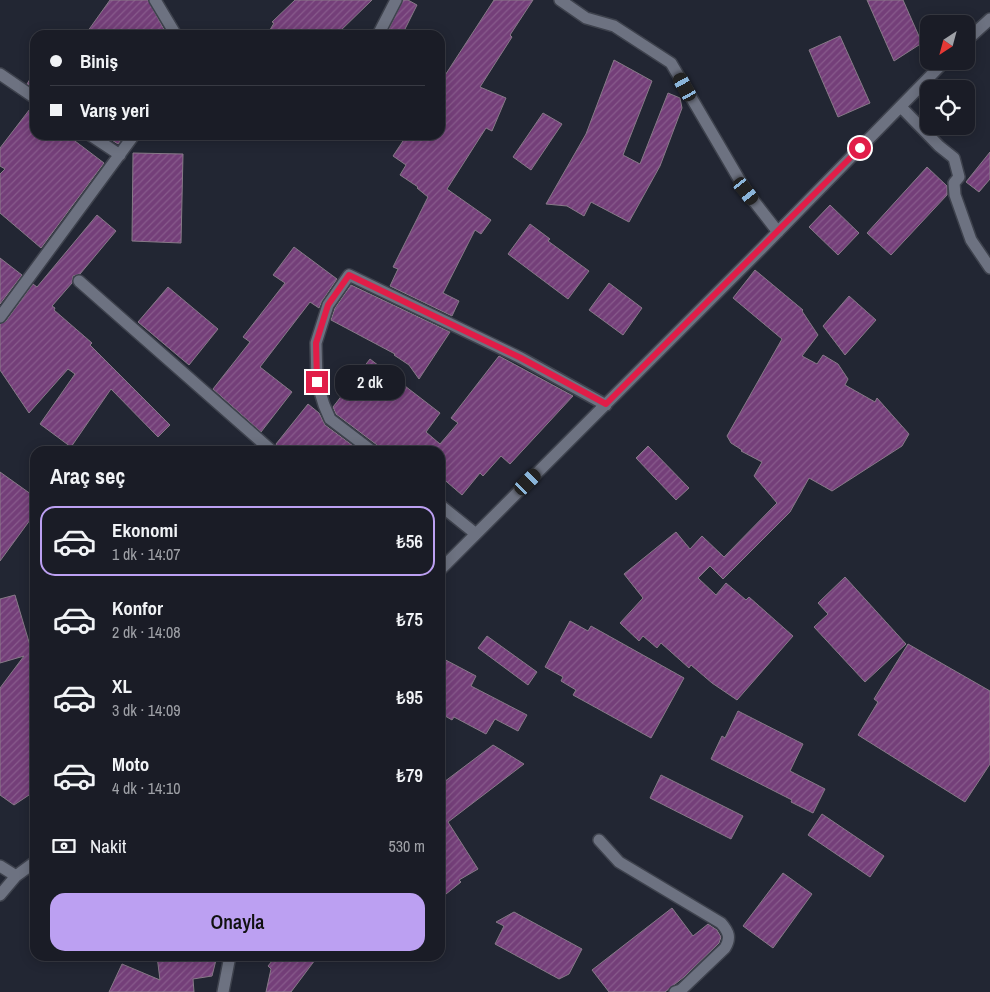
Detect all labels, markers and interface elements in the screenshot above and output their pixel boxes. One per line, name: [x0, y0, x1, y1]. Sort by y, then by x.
north arrow: [920, 15, 975, 70]
map controls: [920, 15, 975, 135]
text: Biniş: [80, 48, 118, 74]
car: [671, 70, 698, 104]
button: locate: [920, 80, 975, 135]
text: Varış yeri: [80, 97, 149, 123]
route start: [849, 137, 871, 159]
car: [730, 175, 761, 207]
callout: 2 dk: [334, 364, 404, 400]
route end: [306, 371, 328, 393]
text: 2 dk: [357, 371, 383, 393]
text: Araç seç: [50, 461, 125, 491]
car: [512, 466, 543, 498]
text: Ekonomi: [112, 517, 178, 543]
icon: car: [52, 519, 97, 564]
text: ₺56: [396, 528, 423, 554]
text: 1 dk · 14:07: [112, 543, 181, 565]
text: Konfor: [112, 595, 163, 621]
icon: car: [52, 597, 97, 642]
text: ₺75: [396, 606, 423, 632]
text: 2 dk · 14:08: [112, 621, 181, 643]
text: XL: [112, 673, 132, 699]
icon: car: [52, 675, 97, 720]
text: ₺95: [396, 684, 423, 710]
text: 3 dk · 14:09: [112, 699, 181, 721]
text: Moto: [112, 751, 149, 777]
icon: car: [52, 753, 97, 798]
text: ₺79: [396, 762, 423, 788]
text: 4 dk · 14:10: [112, 777, 181, 799]
icon: cash: [50, 832, 78, 860]
text: Nakit: [90, 833, 126, 859]
text: 530 m: [389, 835, 425, 857]
button: Onayla: [50, 893, 425, 951]

